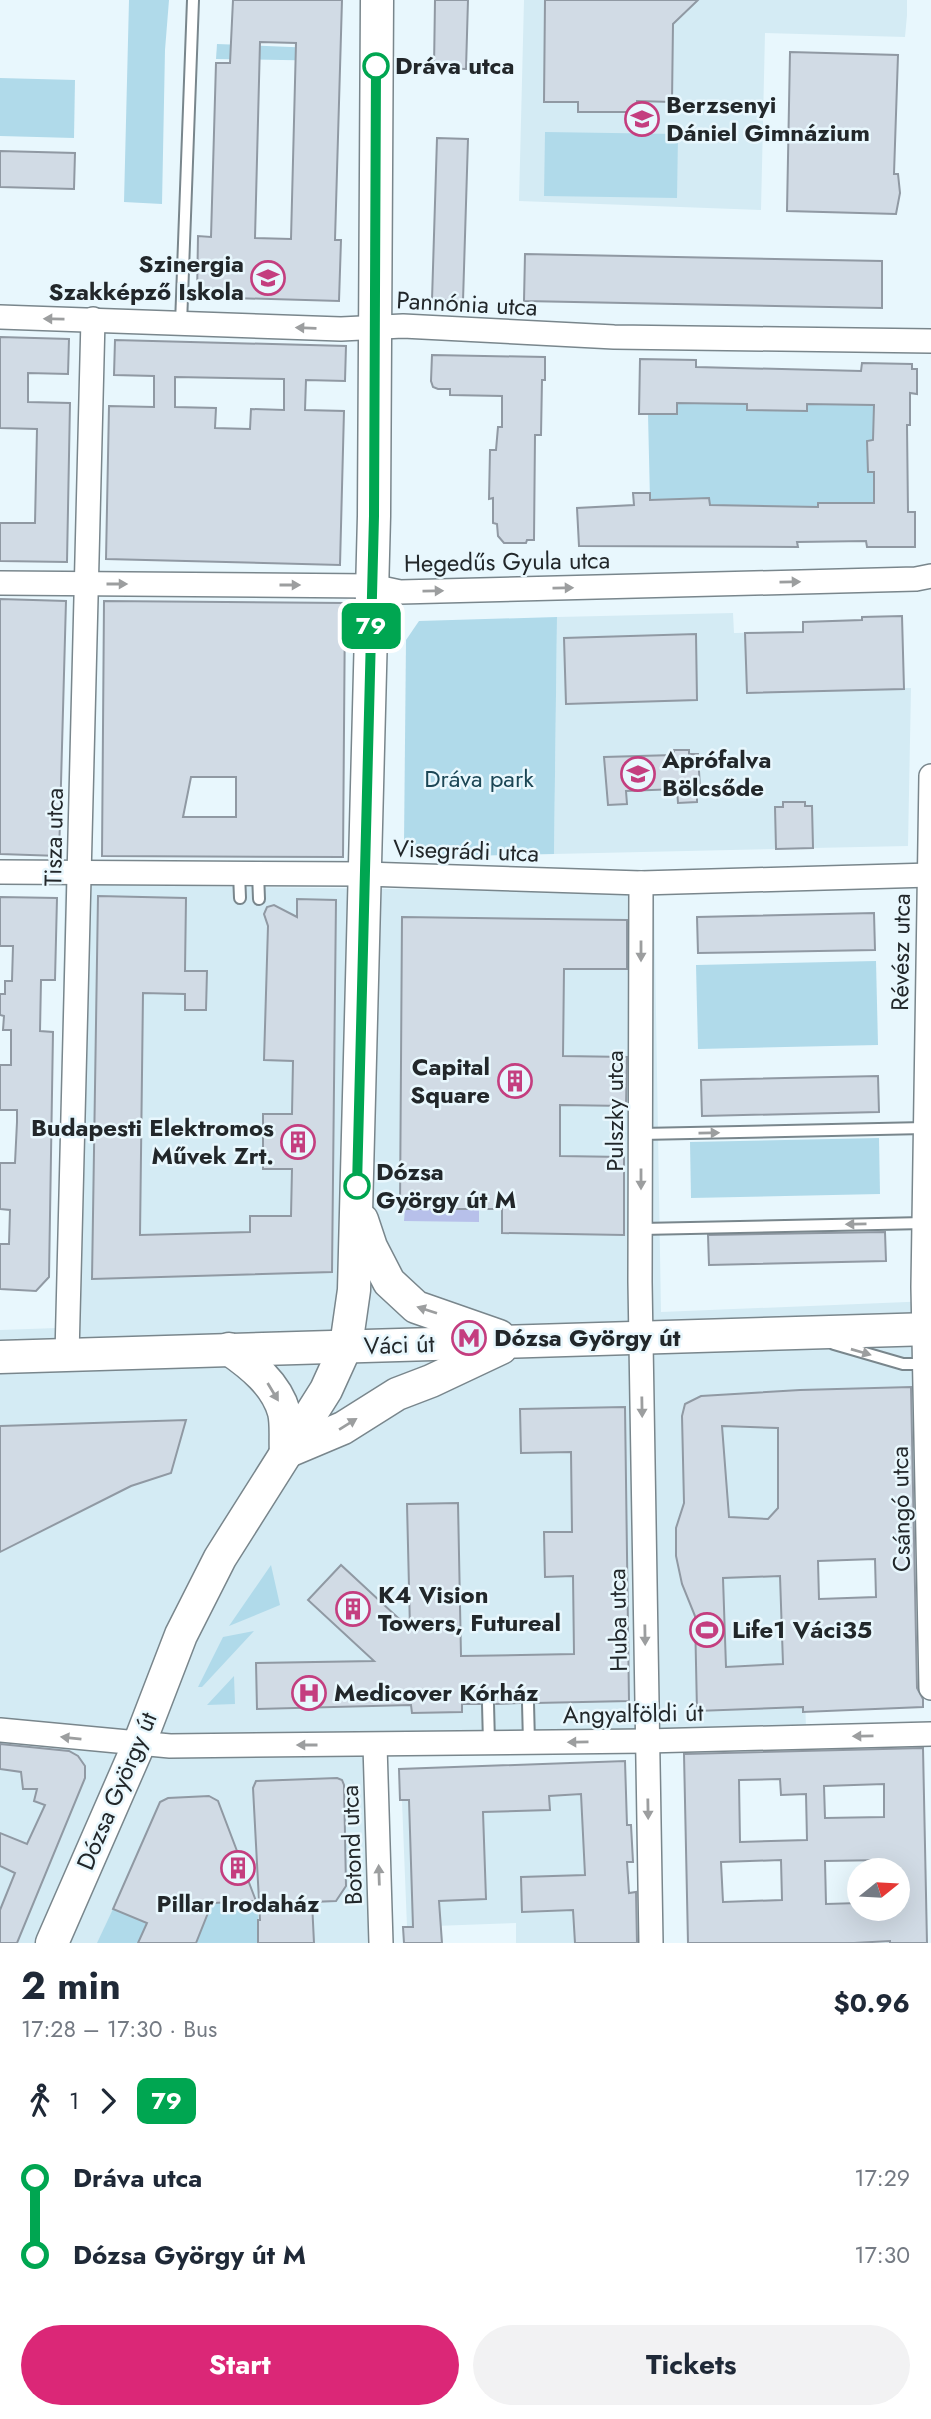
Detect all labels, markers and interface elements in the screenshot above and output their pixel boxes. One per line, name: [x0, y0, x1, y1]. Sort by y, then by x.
place label: Dráva utca: [395, 48, 514, 83]
marker: Dráva utca: [363, 53, 389, 79]
place label: Berzsenyi Dániel Gimnázium: [666, 87, 870, 150]
school or university icon: Berzsenyi Dániel Gimnázium: [623, 100, 661, 138]
place label: Szinergia Szakképző Iskola: [48, 246, 244, 309]
school or university icon: Szinergia Szakképző Iskola: [249, 259, 287, 297]
street label: Pannónia utca: [396, 282, 538, 325]
one-way arrow: [43, 313, 65, 324]
one-way arrow: [294, 323, 316, 334]
street label: Hegedűs Gyula utca: [403, 542, 611, 581]
one-way arrow: [780, 577, 802, 588]
one-way arrow: [106, 578, 128, 590]
one-way arrow: [279, 579, 301, 591]
one-way arrow: [552, 582, 574, 593]
one-way arrow: [422, 585, 444, 597]
line badge: 79: [340, 603, 402, 649]
text: 79: [356, 608, 386, 643]
place label: Aprófalva Bölcsőde: [661, 742, 771, 805]
school or university icon: Aprófalva Bölcsőde: [619, 755, 657, 793]
park label: Dráva park: [424, 761, 534, 796]
street label: Tisza utca: [35, 788, 72, 886]
street label: Visegrádi utca: [392, 830, 540, 871]
street label: Révész utca: [882, 893, 919, 1011]
one-way arrow: [635, 941, 647, 963]
place label: Capital Square: [410, 1049, 490, 1112]
street label: Pulszky utca: [597, 1050, 632, 1172]
building icon: Capital Square: [496, 1062, 534, 1100]
place label: Budapesti Elektromos Művek Zrt.: [31, 1110, 274, 1173]
building icon: Budapesti Elektromos Művek Zrt.: [279, 1123, 317, 1161]
one-way arrow: [698, 1127, 720, 1139]
place label: Dózsa György út M: [376, 1154, 516, 1217]
one-way arrow: [635, 1168, 647, 1190]
marker: Dózsa György út M: [344, 1173, 370, 1199]
one-way arrow: [844, 1219, 866, 1230]
one-way arrow: [416, 1304, 437, 1315]
metro station icon: Dózsa György út: [450, 1319, 488, 1357]
place label: Dózsa György út: [494, 1320, 681, 1355]
street label: Váci út: [363, 1326, 435, 1363]
one-way arrow: [851, 1348, 872, 1358]
one-way arrow: [267, 1383, 279, 1402]
one-way arrow: [636, 1397, 648, 1419]
one-way arrow: [338, 1418, 357, 1430]
street label: Csángó utca: [882, 1446, 919, 1572]
street label: Huba utca: [599, 1568, 636, 1672]
place label: K4 Vision Towers, Futureal: [378, 1577, 561, 1640]
building icon: K4 Vision Towers, Futureal: [334, 1590, 372, 1628]
sports icon: Life1 Váci35: [688, 1611, 726, 1649]
place label: Life1 Váci35: [732, 1612, 872, 1647]
one-way arrow: [639, 1624, 651, 1646]
hospital icon: Medicover Kórház: [290, 1674, 328, 1712]
place label: Medicover Kórház: [334, 1675, 539, 1710]
street label: Angyalföldi út: [562, 1695, 704, 1732]
street label: Dózsa György út: [68, 1706, 166, 1875]
one-way arrow: [852, 1730, 874, 1741]
one-way arrow: [60, 1732, 82, 1743]
one-way arrow: [567, 1736, 589, 1748]
one-way arrow: [296, 1739, 318, 1751]
street label: Botond utca: [332, 1784, 371, 1906]
one-way arrow: [642, 1798, 653, 1820]
building icon: Pillar Irodaház: [219, 1849, 257, 1887]
north arrow: [847, 1858, 910, 1922]
map controls: [847, 1858, 910, 1921]
one-way arrow: [373, 1864, 385, 1886]
place label: Pillar Irodaház: [157, 1886, 320, 1921]
text: 2 min: [21, 1958, 121, 2013]
text: $0.96: [833, 1984, 910, 2022]
text: 17:28 – 17:30 · Bus: [21, 2012, 217, 2046]
icon: walk: [21, 2082, 59, 2120]
icon: forward: [89, 2082, 127, 2120]
text: 79: [151, 2083, 182, 2118]
text: 1: [69, 2084, 79, 2118]
text: Dráva utca: [73, 2159, 202, 2197]
text: 17:29: [854, 2161, 910, 2195]
text: Dózsa György út M: [73, 2236, 306, 2274]
text: 17:30: [854, 2238, 910, 2272]
button: Start: [21, 2325, 459, 2405]
button: Tickets: [473, 2325, 910, 2405]

